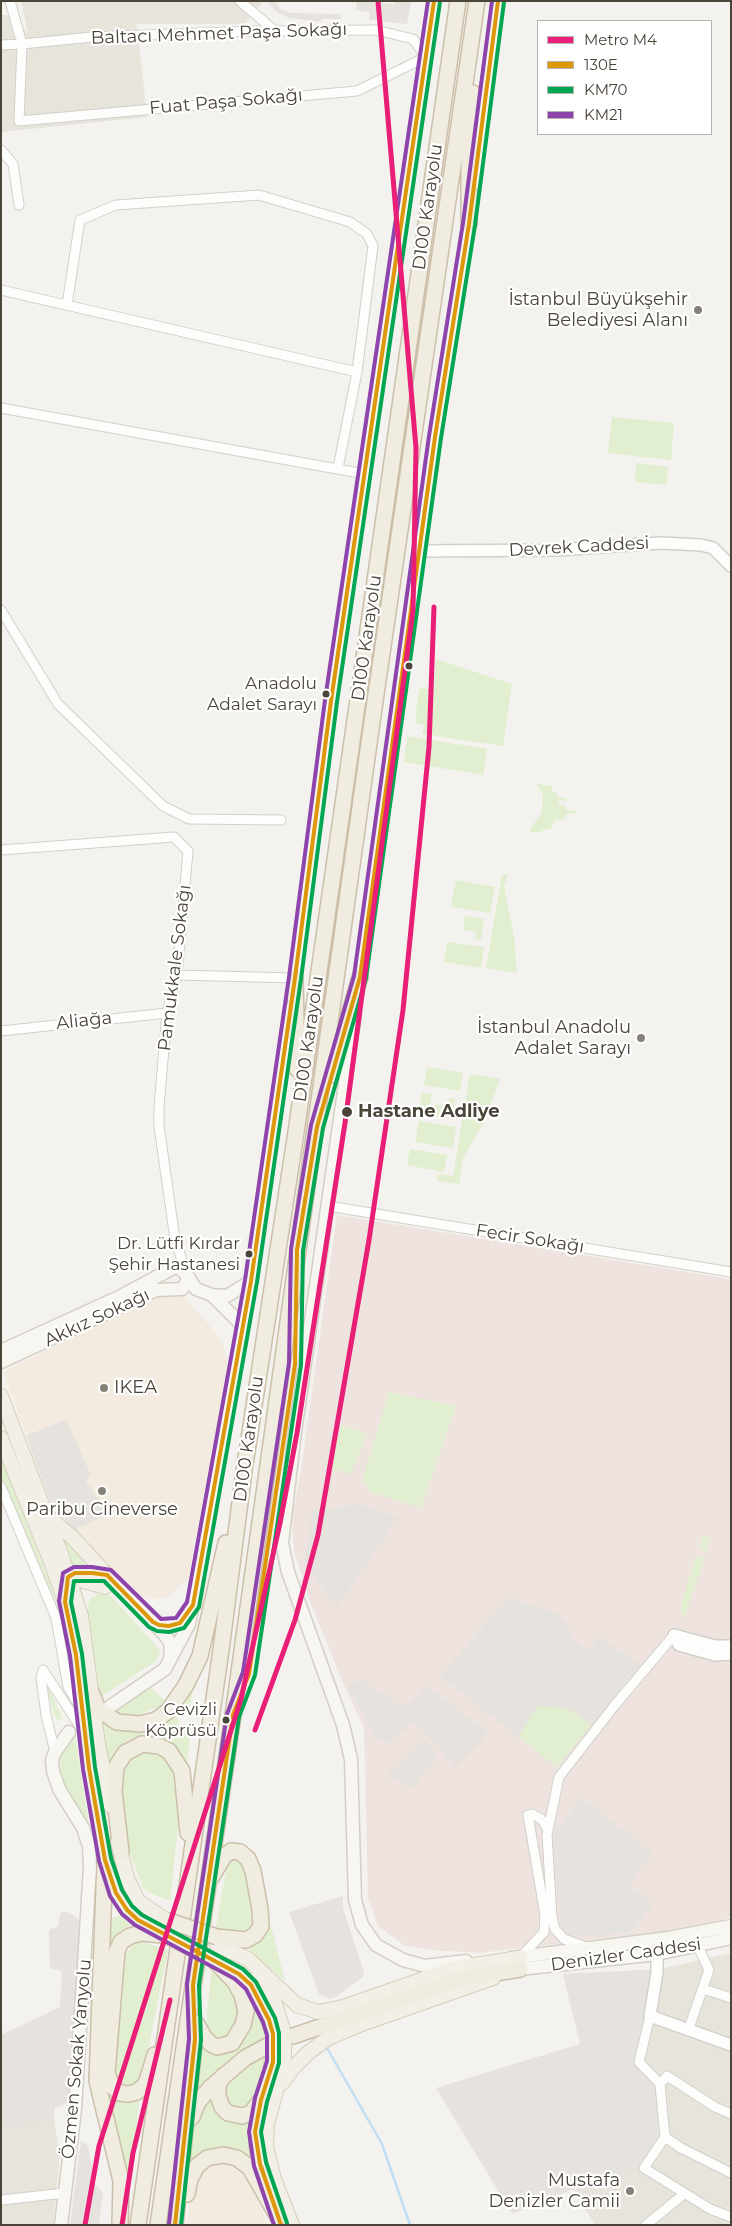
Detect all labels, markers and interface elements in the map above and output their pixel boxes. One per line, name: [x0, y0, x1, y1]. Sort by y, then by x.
street label: Baltacı Mehmet Paşa Sokağı: [90, 19, 348, 49]
legend: [537, 20, 712, 135]
text: Metro M4: [584, 30, 657, 49]
text: 130E: [584, 55, 618, 74]
text: KM70: [584, 80, 627, 99]
street label: Fuat Paşa Sokağı: [148, 85, 304, 119]
text: KM21: [584, 105, 623, 124]
street label: D100 Karayolu: [408, 142, 448, 272]
place label: İstanbul Büyükşehir Belediyesi Alanı: [508, 289, 688, 332]
marker: İstanbul Büyükşehir Belediyesi Alanı: [692, 304, 704, 316]
street label: Devrek Caddesi: [508, 533, 650, 561]
street label: D100 Karayolu: [347, 573, 387, 703]
unlabelled marker: [404, 661, 414, 671]
place label: Anadolu Adalet Sarayı: [207, 674, 317, 714]
marker: Anadolu Adalet Sarayı: [321, 689, 331, 699]
street label: Pamukkale Sokağı: [154, 884, 196, 1052]
street label: D100 Karayolu: [289, 974, 329, 1104]
street label: Aliağa: [55, 1007, 113, 1035]
place label: İstanbul Anadolu Adalet Sarayı: [477, 1017, 631, 1060]
marker: İstanbul Anadolu Adalet Sarayı: [635, 1032, 647, 1044]
place label: Hastane Adliye: [358, 1101, 500, 1123]
marker: Hastane Adliye: [340, 1105, 354, 1119]
street label: Fecir Sokağı: [474, 1220, 586, 1258]
place label: Dr. Lütfi Kırdar Şehir Hastanesi: [109, 1234, 240, 1274]
marker: Dr. Lütfi Kırdar Şehir Hastanesi: [244, 1249, 254, 1259]
street label: Akkız Sokağı: [41, 1284, 153, 1352]
street label: D100 Karayolu: [229, 1374, 269, 1504]
place label: IKEA: [114, 1377, 157, 1399]
marker: IKEA: [98, 1382, 110, 1394]
marker: Paribu Cineverse: [96, 1485, 108, 1497]
place label: Paribu Cineverse: [26, 1499, 178, 1521]
place label: Cevizli Köprüsü: [145, 1700, 217, 1740]
marker: Cevizli Köprüsü: [221, 1715, 231, 1725]
street label: Denizler Caddesi: [549, 1934, 703, 1976]
street label: Özmen Sokak Yanyolu: [57, 1958, 97, 2160]
place label: Mustafa Denizler Camii: [488, 2170, 620, 2212]
marker: Mustafa Denizler Camii: [624, 2185, 636, 2197]

